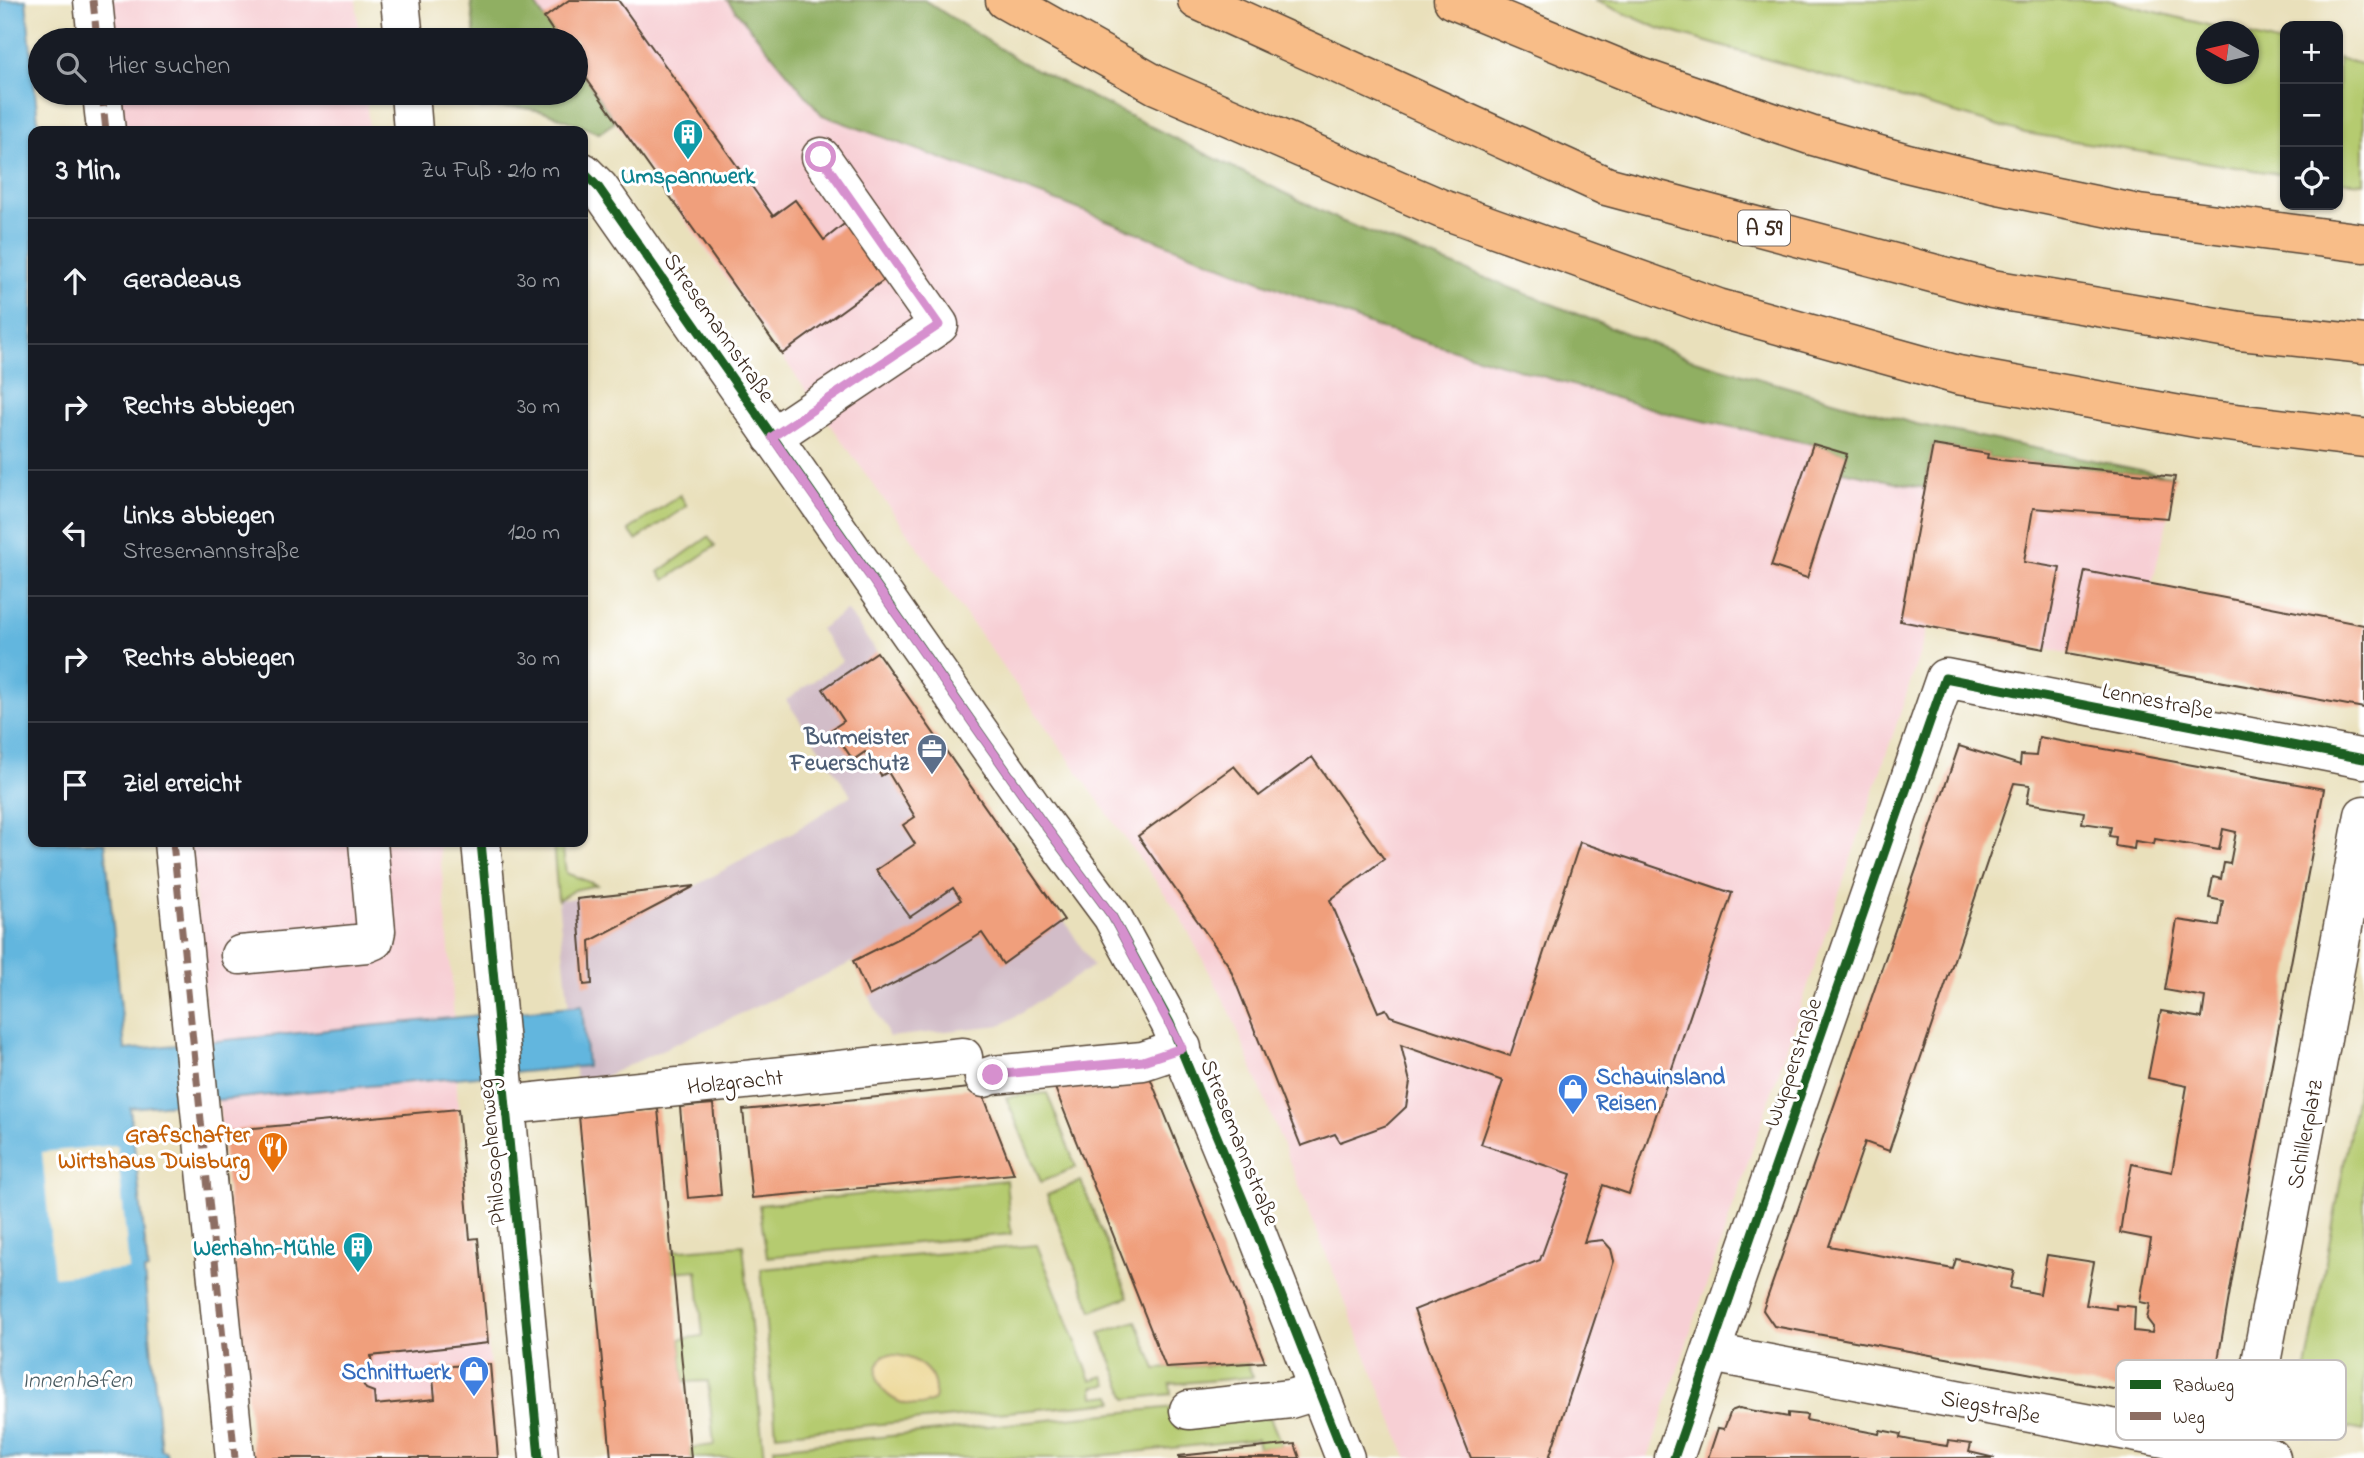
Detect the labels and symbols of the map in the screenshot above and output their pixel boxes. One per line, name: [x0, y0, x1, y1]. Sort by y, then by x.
north arrow: [2196, 21, 2259, 84]
building icon: Umspannwerk: [671, 117, 705, 161]
route start: [805, 141, 836, 172]
place label: Umspannwerk: [621, 161, 756, 194]
road number: A 59: [1738, 210, 1790, 246]
street label: Stresemannstraße: [654, 247, 782, 411]
street label: Lennestraße: [2099, 675, 2217, 730]
place label: Burmeister Feuerschutz: [789, 722, 910, 781]
office icon: Burmeister Feuerschutz: [915, 732, 949, 776]
street label: Wupperstraße: [1757, 993, 1832, 1132]
street label: Stresemannstraße: [1190, 1055, 1287, 1231]
route end: [977, 1059, 1008, 1090]
street label: Holzgracht: [685, 1062, 786, 1106]
place label: Schauinsland Reisen: [1596, 1062, 1725, 1121]
shop icon: Schauinsland Reisen: [1556, 1072, 1590, 1116]
street label: Philosophenweg: [471, 1077, 517, 1226]
street label: Schillerplatz: [2280, 1077, 2333, 1192]
place label: Grafschafter Wirtshaus Duisburg: [58, 1120, 251, 1181]
restaurant icon: Grafschafter Wirtshaus Duisburg: [256, 1130, 290, 1174]
building icon: Werhahn-Mühle: [341, 1230, 375, 1274]
place label: Werhahn-Mühle: [193, 1233, 336, 1266]
shop icon: Schnittwerk: [457, 1354, 491, 1398]
place label: Schnittwerk: [342, 1357, 452, 1390]
legend: [2116, 1360, 2346, 1440]
water label: Innenhafen: [22, 1364, 133, 1399]
text: Radweg: [2173, 1373, 2234, 1402]
street label: Siegstraße: [1938, 1383, 2044, 1435]
text: Weg: [2173, 1405, 2205, 1434]

